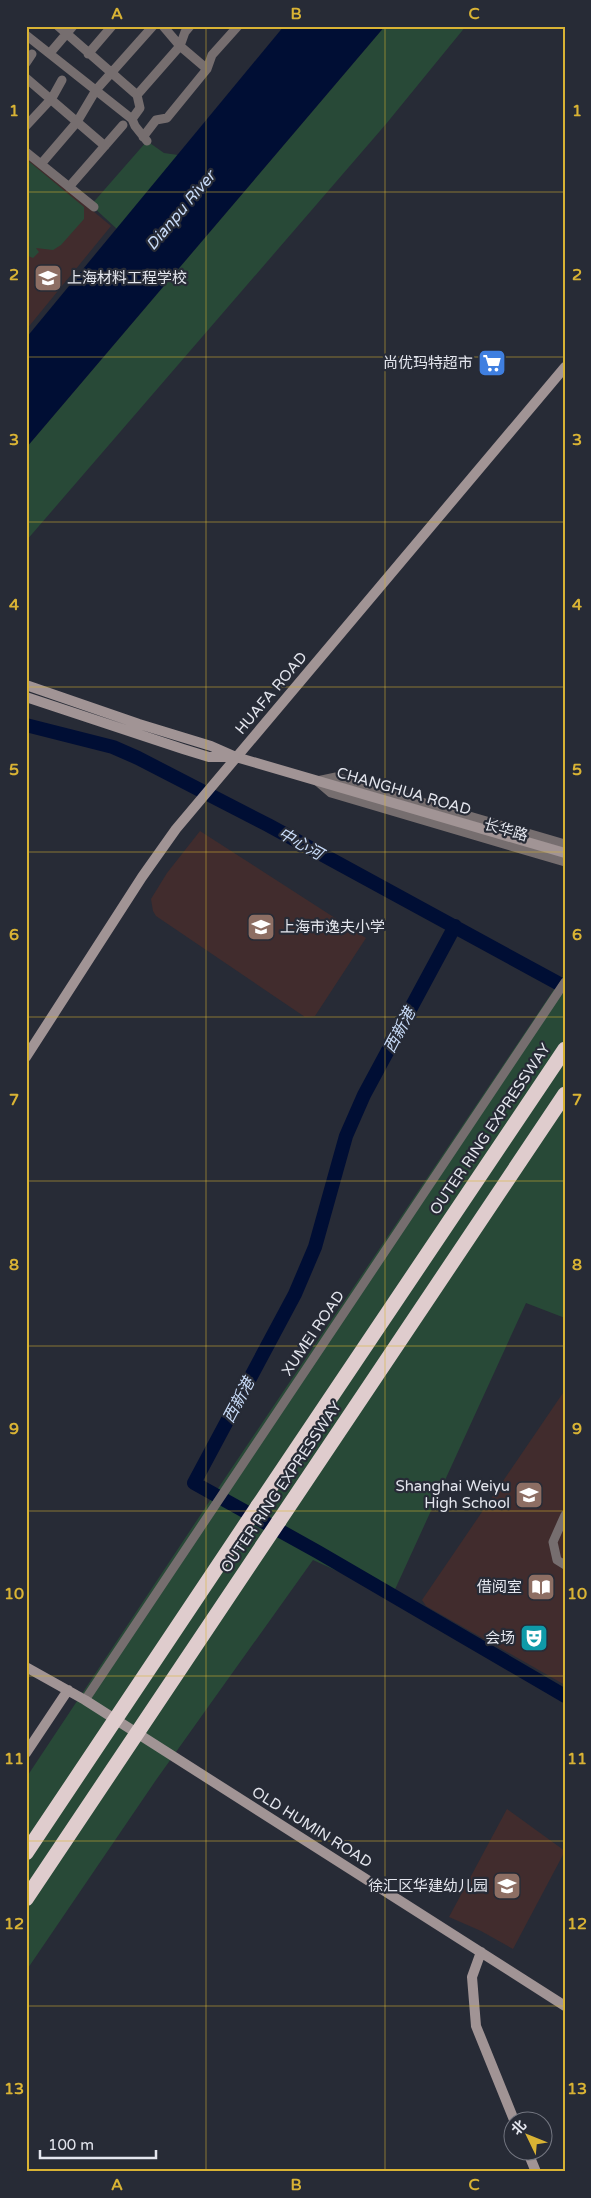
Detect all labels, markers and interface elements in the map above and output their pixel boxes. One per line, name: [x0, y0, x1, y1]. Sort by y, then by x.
text: A: [111, 4, 123, 24]
text: B: [290, 4, 302, 24]
text: C: [468, 4, 480, 24]
text: 1: [9, 101, 19, 121]
text: 1: [572, 101, 582, 121]
water label: Dianpu River: [142, 165, 221, 254]
school or university icon: 上海材料工程学校: [33, 263, 63, 293]
text: 2: [9, 265, 19, 285]
text: 2: [572, 265, 582, 285]
place label: 上海材料工程学校: [67, 269, 187, 287]
supermarket icon: 尚优玛特超市: [477, 348, 507, 378]
place label: 尚优玛特超市: [383, 354, 473, 372]
text: 3: [9, 430, 19, 450]
text: 3: [572, 430, 582, 450]
text: 4: [9, 595, 19, 615]
text: 4: [572, 595, 582, 615]
street label: HUAFA ROAD: [231, 648, 311, 738]
text: 5: [9, 760, 19, 780]
text: 5: [572, 760, 582, 780]
street label: CHANGHUA ROAD: [335, 763, 473, 819]
street label: 长华路: [482, 815, 530, 845]
water label: 中心河: [275, 823, 329, 866]
school or university icon: 上海市逸夫小学: [246, 912, 276, 942]
place label: 上海市逸夫小学: [280, 918, 385, 936]
text: 6: [9, 925, 19, 945]
text: 6: [572, 925, 582, 945]
water label: 西新港: [380, 1003, 421, 1056]
street label: OUTER RING EXPRESSWAY: [426, 1040, 554, 1218]
text: 7: [9, 1090, 19, 1110]
text: 7: [572, 1090, 582, 1110]
text: 8: [9, 1255, 19, 1275]
text: 8: [572, 1255, 582, 1275]
street label: XUMEI ROAD: [278, 1287, 348, 1379]
water label: 西新港: [219, 1373, 260, 1426]
street label: OUTER RING EXPRESSWAY: [217, 1398, 345, 1576]
text: 9: [9, 1419, 19, 1439]
text: 9: [572, 1419, 582, 1439]
place label: Shanghai Weiyu High School: [396, 1477, 510, 1512]
school or university icon: Shanghai Weiyu High School: [514, 1480, 544, 1510]
library icon: 借阅室: [526, 1572, 556, 1602]
place label: 借阅室: [477, 1578, 522, 1596]
text: 10: [4, 1584, 24, 1604]
text: 10: [567, 1584, 587, 1604]
theatre icon: 会场: [519, 1623, 549, 1653]
place label: 会场: [485, 1629, 515, 1647]
text: 11: [4, 1749, 24, 1769]
text: 11: [567, 1749, 587, 1769]
street label: OLD HUMIN ROAD: [249, 1783, 375, 1871]
school or university icon: 徐汇区华建幼儿园: [492, 1871, 522, 1901]
place label: 徐汇区华建幼儿园: [368, 1877, 488, 1895]
text: 12: [4, 1914, 24, 1934]
text: 12: [567, 1914, 587, 1934]
text: 13: [4, 2079, 24, 2099]
text: 13: [567, 2079, 587, 2099]
north arrow: [504, 2110, 554, 2160]
text: 北: [508, 2117, 530, 2138]
scale bar: [40, 2128, 156, 2160]
text: 100 m: [48, 2136, 94, 2154]
text: A: [111, 2175, 123, 2195]
text: B: [290, 2175, 302, 2195]
text: C: [468, 2175, 480, 2195]

